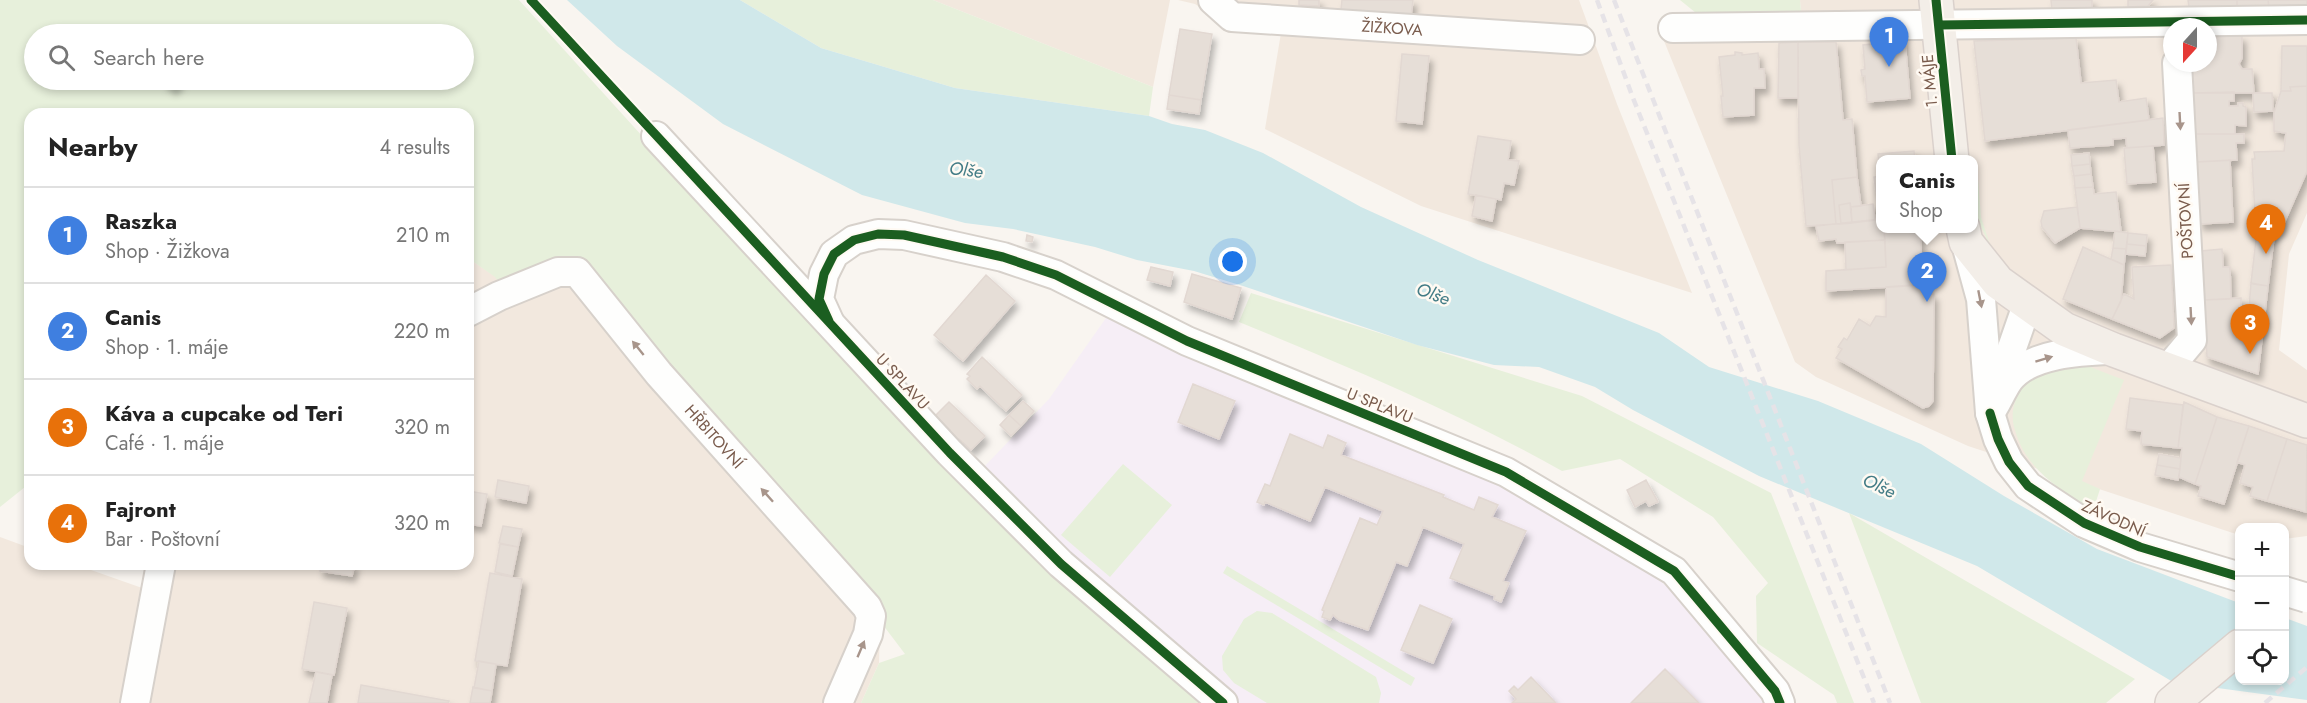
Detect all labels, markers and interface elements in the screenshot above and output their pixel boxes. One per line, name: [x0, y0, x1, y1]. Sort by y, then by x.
street label: ŽIŽKOVA: [1361, 15, 1424, 42]
pin: 1: [1870, 17, 1908, 67]
north arrow: [2163, 18, 2217, 72]
search box: [24, 24, 474, 90]
icon: search: [45, 41, 78, 74]
text: Search here: [93, 41, 204, 73]
street label: 1. MÁJE: [1916, 54, 1943, 108]
one-way arrow: [2175, 112, 2184, 131]
text: Nearby: [48, 128, 137, 166]
text: 4 results: [379, 133, 450, 162]
water label: Olše: [948, 155, 984, 185]
popup: [1876, 155, 1978, 233]
text: Canis: [1899, 164, 1955, 196]
street label: POŠTOVNÍ: [2172, 181, 2199, 259]
text: Shop: [1899, 196, 1943, 225]
pin: 4: [2246, 204, 2286, 254]
text: Raszka: [105, 205, 177, 237]
text: 1: [62, 221, 73, 250]
text: 210 m: [396, 221, 450, 250]
text: Shop · Žižkova: [105, 237, 230, 266]
your location: [1218, 247, 1247, 276]
pin: 2: [1908, 252, 1946, 302]
water label: Olše: [1413, 276, 1453, 312]
one-way arrow: [1976, 290, 1985, 309]
text: Canis: [105, 301, 161, 333]
pin: 3: [2230, 304, 2270, 354]
one-way arrow: [2186, 307, 2195, 326]
text: 2: [61, 317, 74, 346]
text: 220 m: [394, 317, 450, 346]
text: Shop · 1. máje: [105, 333, 228, 362]
one-way arrow: [633, 341, 645, 356]
street label: U SPLAVU: [870, 348, 935, 415]
one-way arrow: [2035, 354, 2053, 363]
street label: U SPLAVU: [1343, 382, 1416, 429]
text: Káva a cupcake od Teri: [105, 397, 343, 429]
street label: HŘBITOVNÍ: [679, 400, 750, 475]
text: 3: [61, 413, 74, 442]
text: 320 m: [394, 413, 450, 442]
text: Café · 1. máje: [105, 429, 224, 458]
water label: Olše: [1858, 467, 1900, 505]
one-way arrow: [761, 488, 774, 503]
text: Fajront: [105, 493, 176, 525]
street label: ZÁVODNÍ: [2078, 494, 2150, 543]
text: 4: [61, 509, 74, 538]
text: 320 m: [394, 509, 450, 538]
map controls: [2235, 523, 2289, 685]
button: +: [2235, 523, 2289, 577]
text: Bar · Poštovní: [105, 525, 220, 554]
button: −: [2235, 577, 2289, 631]
button: locate: [2235, 631, 2289, 685]
one-way arrow: [857, 641, 866, 658]

